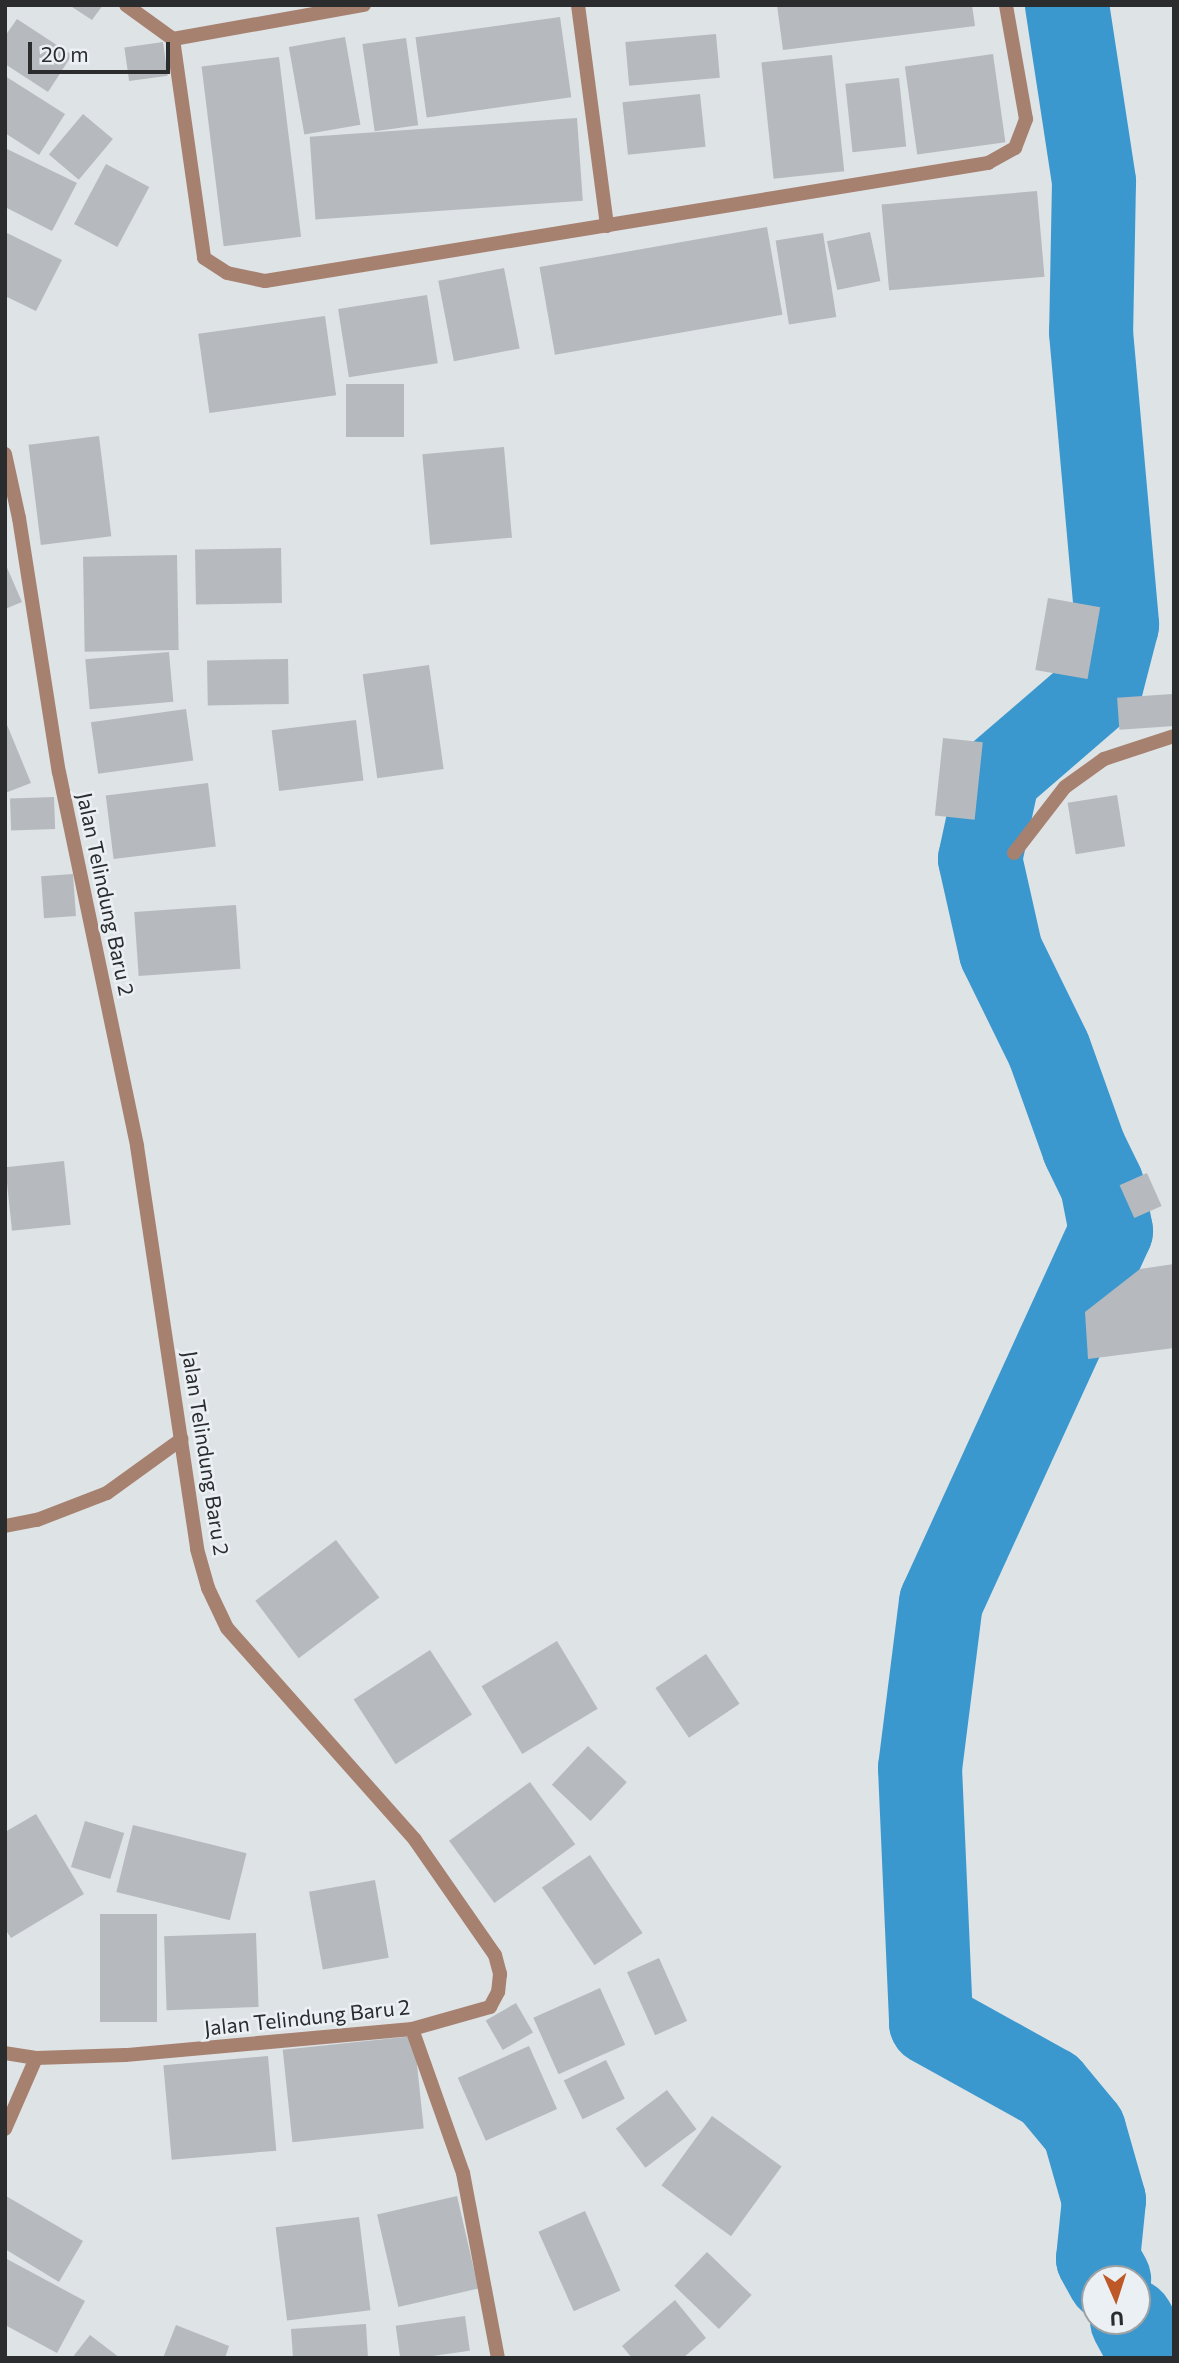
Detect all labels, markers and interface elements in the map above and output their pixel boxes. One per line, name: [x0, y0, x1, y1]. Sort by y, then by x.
scale bar: [32, 28, 173, 72]
text: 20 m: [41, 41, 89, 66]
street label: Jalan Telindung Baru 2: [72, 790, 140, 998]
street label: Jalan Telindung Baru 2: [177, 1349, 235, 1557]
street label: Jalan Telindung Baru 2: [203, 1994, 411, 2040]
north arrow: [1081, 2265, 1151, 2335]
text: U: [1110, 2308, 1125, 2331]

